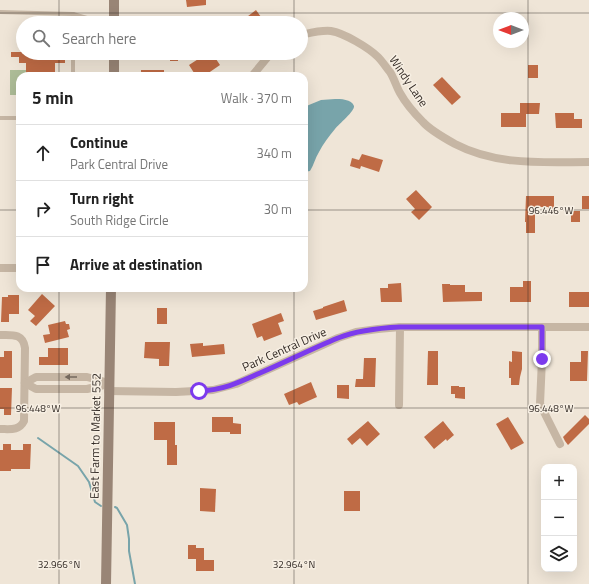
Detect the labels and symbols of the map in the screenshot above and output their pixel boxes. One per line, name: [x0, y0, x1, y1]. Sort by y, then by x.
north arrow: [493, 12, 529, 48]
street label: Windy Lane: [385, 51, 433, 111]
text: 96.446°W: [529, 203, 573, 218]
street label: Park Central Drive: [239, 322, 329, 376]
route end: [533, 350, 551, 368]
street label: East Farm to Market 552: [84, 373, 106, 499]
one-way arrow: [64, 374, 77, 380]
route start: [190, 382, 208, 400]
text: 96.448°W: [16, 401, 60, 416]
text: 96.448°W: [529, 401, 573, 416]
text: 32.966°N: [38, 557, 80, 572]
text: 32.964°N: [273, 557, 315, 572]

